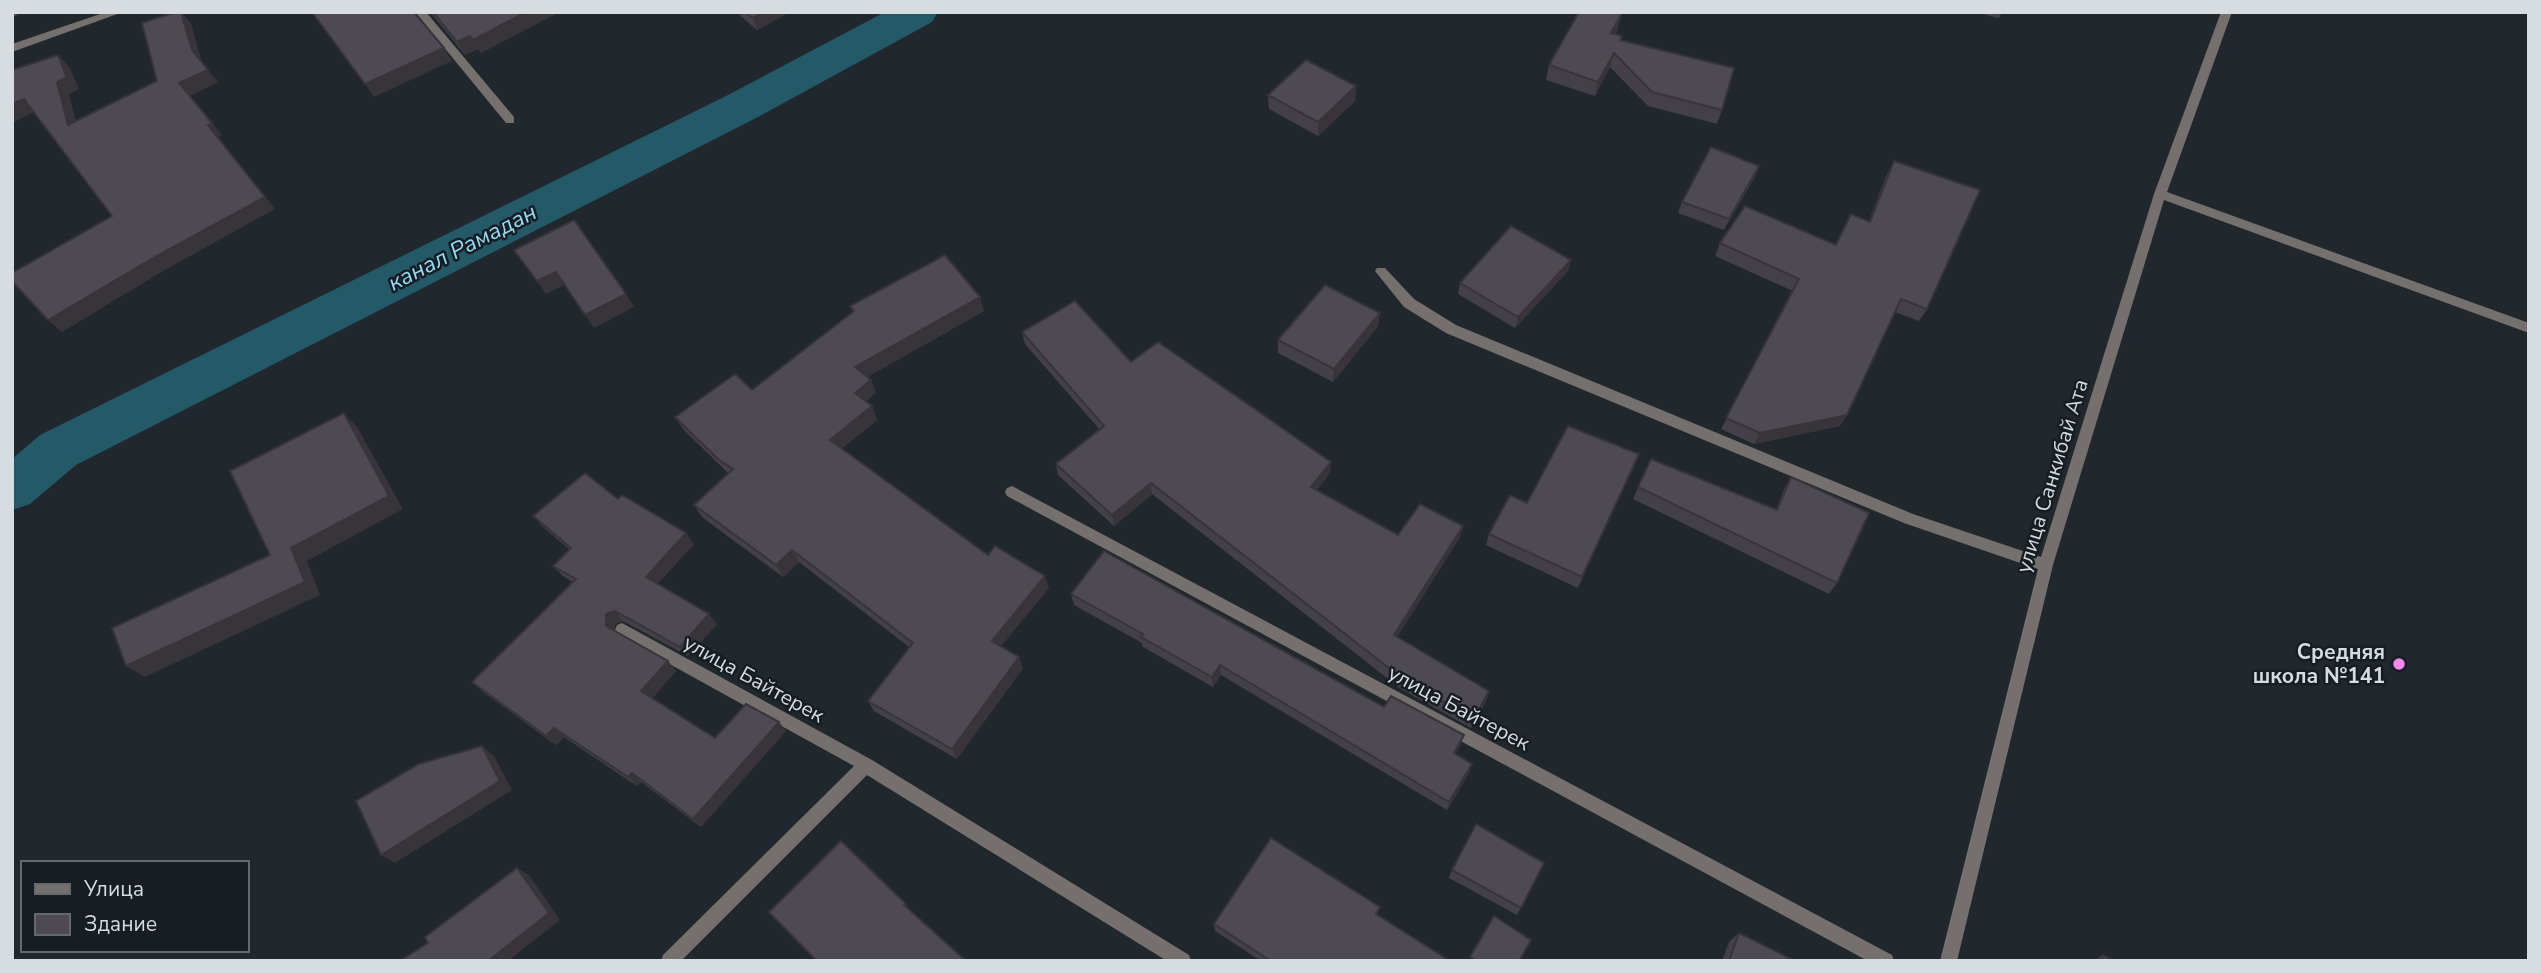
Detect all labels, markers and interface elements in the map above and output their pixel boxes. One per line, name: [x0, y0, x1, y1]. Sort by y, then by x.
water label: канал Рамадан: [382, 197, 542, 298]
street label: улица Санкибай Ата: [2009, 376, 2095, 576]
street label: улица Байтерек: [679, 629, 830, 730]
place label: Средняя школа №141: [2253, 638, 2385, 690]
marker: Средняя школа №141: [2391, 656, 2407, 672]
street label: улица Байтерек: [1383, 659, 1536, 758]
legend: [21, 861, 248, 952]
text: Улица: [83, 875, 144, 903]
text: Здание: [84, 910, 157, 938]

